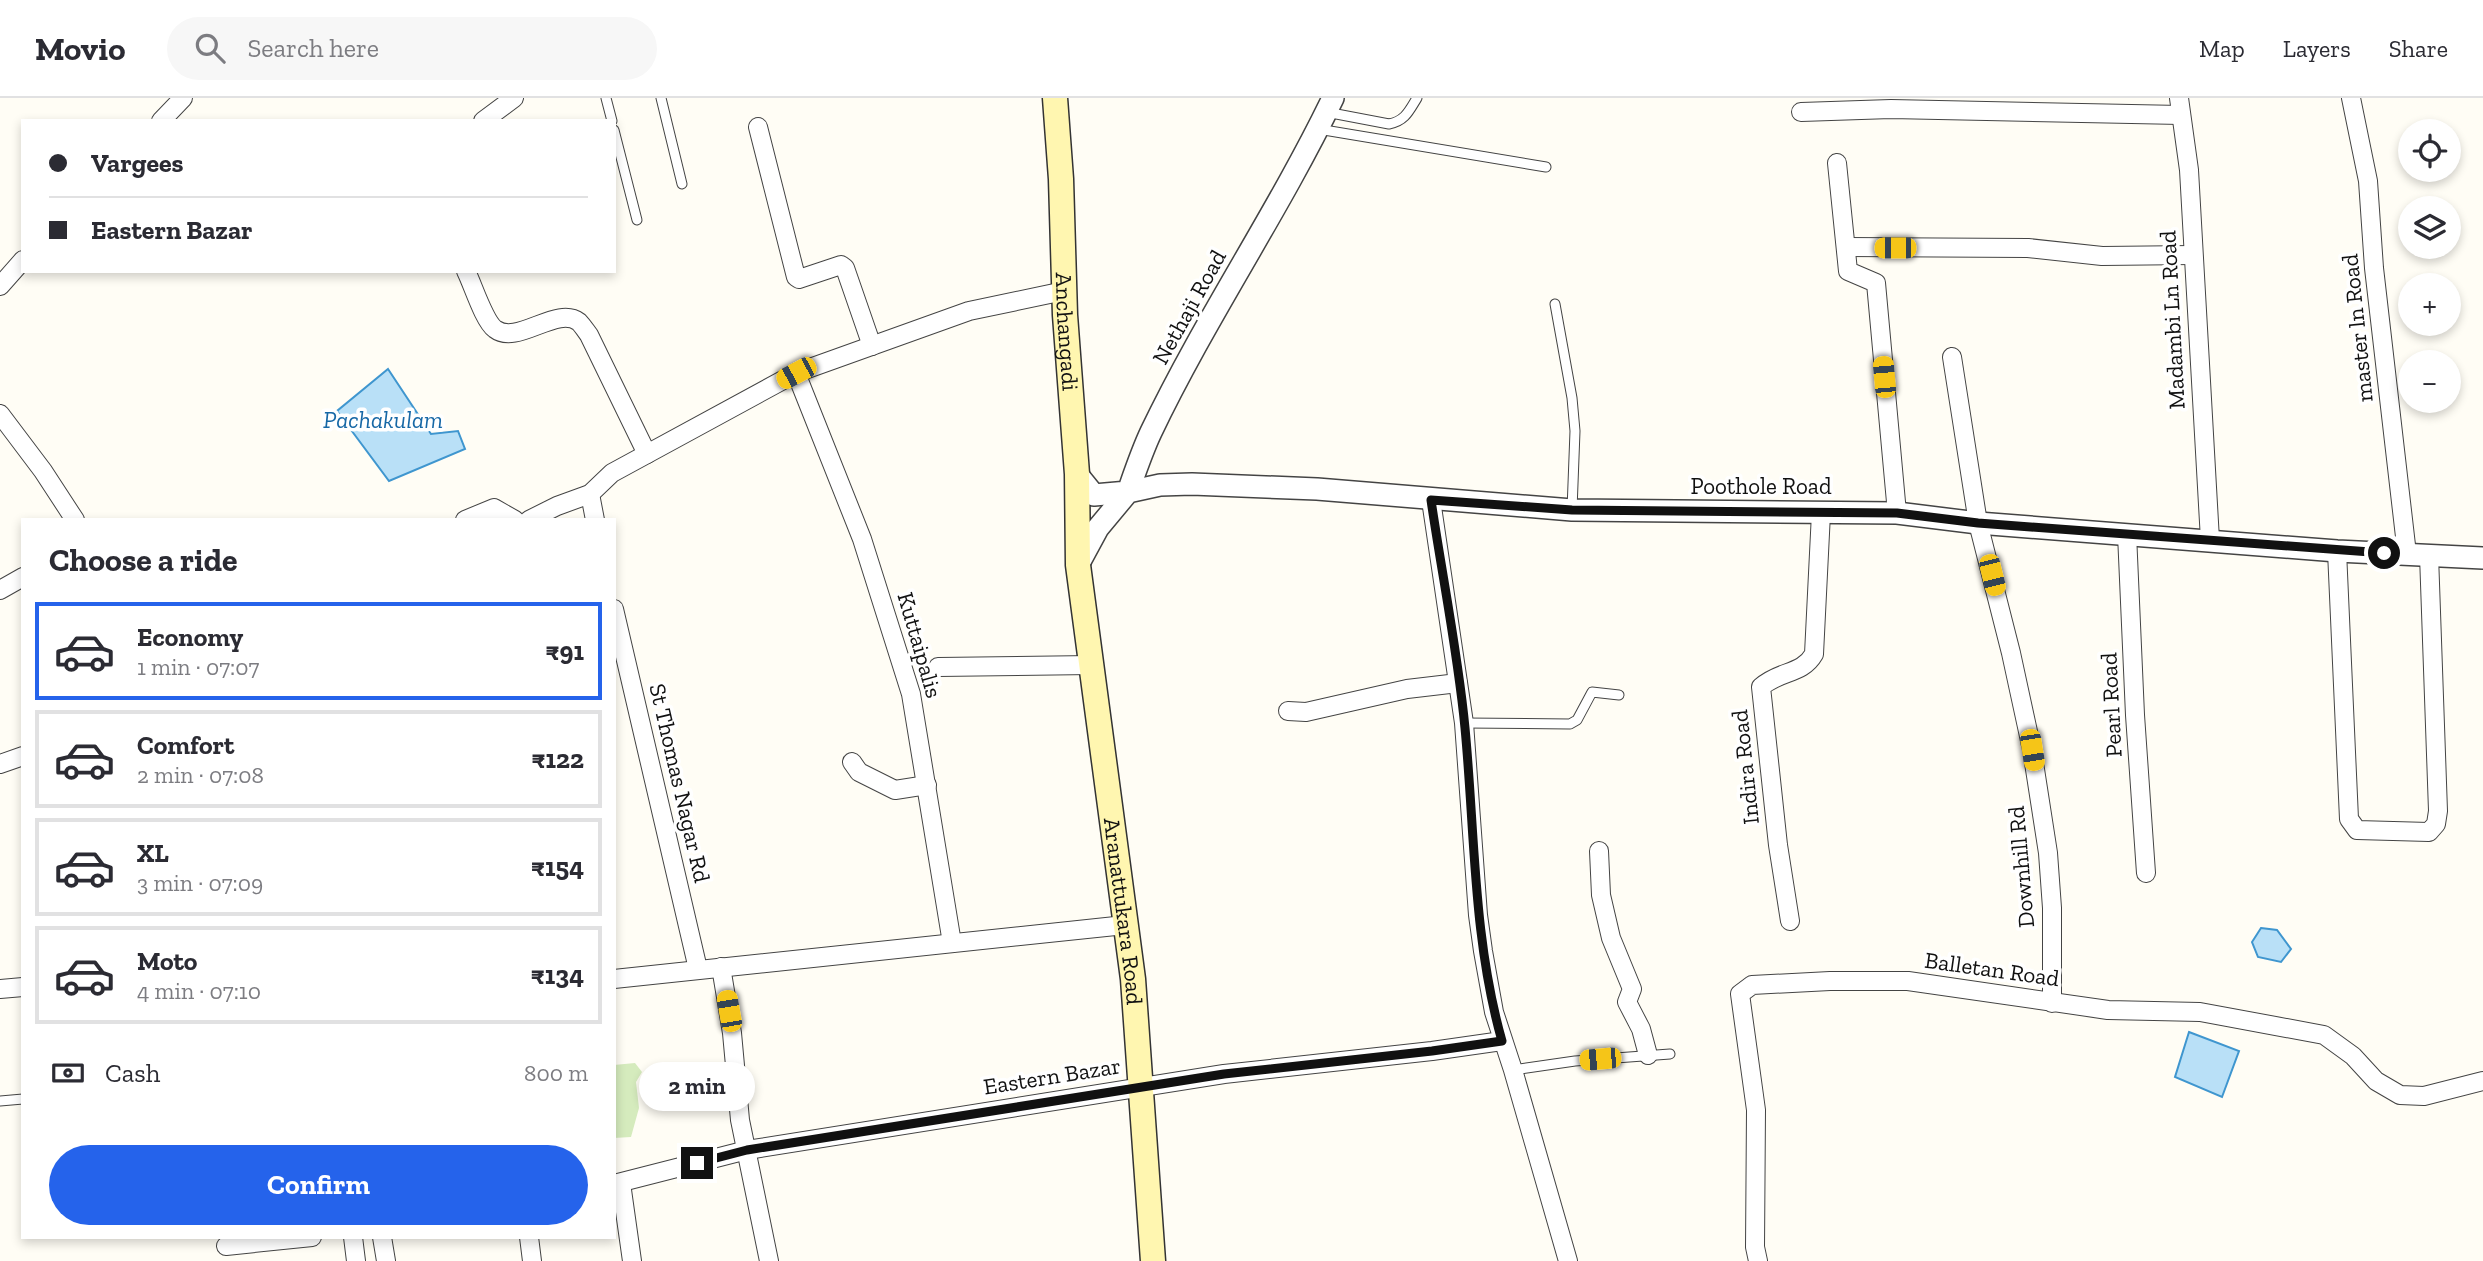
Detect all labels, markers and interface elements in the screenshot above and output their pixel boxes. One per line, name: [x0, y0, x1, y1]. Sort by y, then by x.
search box: [167, 17, 657, 80]
text: Movio: [35, 29, 125, 68]
icon: search: [191, 29, 229, 67]
text: Search here: [247, 32, 379, 64]
text: Map: [2199, 34, 2245, 63]
text: Layers: [2283, 34, 2351, 63]
text: Share: [2389, 34, 2448, 63]
map controls: [2398, 119, 2461, 413]
button: locate: [2398, 119, 2461, 182]
text: Vargees: [91, 147, 184, 179]
button: layers: [2398, 196, 2461, 259]
text: Eastern Bazar: [91, 214, 253, 246]
street label: Madambi Ln Road: [2153, 229, 2191, 410]
car: [1875, 238, 1917, 259]
street label: Nethaji Road: [1146, 244, 1232, 369]
street label: master ln Road: [2335, 252, 2379, 403]
street label: Anchangadi: [1050, 272, 1085, 392]
button: +: [2398, 273, 2461, 336]
button: −: [2398, 350, 2461, 413]
car: [773, 354, 820, 392]
car: [1872, 355, 1897, 399]
water label: Pachakulam: [323, 405, 443, 434]
street label: Poothole Road: [1690, 472, 1832, 500]
route start: [2368, 537, 2400, 569]
text: Choose a ride: [49, 541, 237, 579]
car: [1977, 552, 2008, 598]
street label: Kuttaipalis: [892, 589, 948, 701]
icon: car: [53, 620, 116, 683]
text: Economy: [137, 621, 243, 653]
text: ₹91: [546, 635, 584, 667]
street label: Pearl Road: [2094, 652, 2128, 758]
text: 1 min · 07:07: [137, 653, 259, 681]
street label: St Thomas Nagar Rd: [644, 681, 717, 885]
street label: Indira Road: [1725, 708, 1765, 826]
icon: car: [53, 728, 116, 791]
car: [2019, 728, 2046, 772]
text: Comfort: [137, 729, 234, 761]
text: ₹122: [532, 743, 584, 775]
text: 2 min · 07:08: [137, 761, 264, 789]
street label: Downhill Rd: [2002, 805, 2040, 929]
street label: Aranattukara Road: [1098, 816, 1149, 1006]
icon: car: [53, 836, 116, 899]
text: XL: [137, 837, 169, 869]
text: ₹154: [531, 851, 584, 883]
text: 3 min · 07:09: [137, 869, 263, 897]
icon: car: [53, 944, 116, 1007]
text: Moto: [137, 945, 197, 977]
street label: Balletan Road: [1923, 946, 2061, 992]
text: ₹134: [531, 959, 584, 991]
text: 4 min · 07:10: [137, 977, 261, 1005]
car: [716, 988, 743, 1034]
car: [1579, 1047, 1622, 1071]
street label: Eastern Bazar: [981, 1051, 1123, 1101]
icon: cash: [49, 1054, 87, 1092]
text: Cash: [105, 1057, 160, 1089]
text: 800 m: [524, 1059, 588, 1087]
callout: 2 min: [639, 1062, 755, 1110]
text: 2 min: [668, 1072, 726, 1100]
button: Confirm: [49, 1145, 588, 1225]
route end: [681, 1147, 713, 1179]

